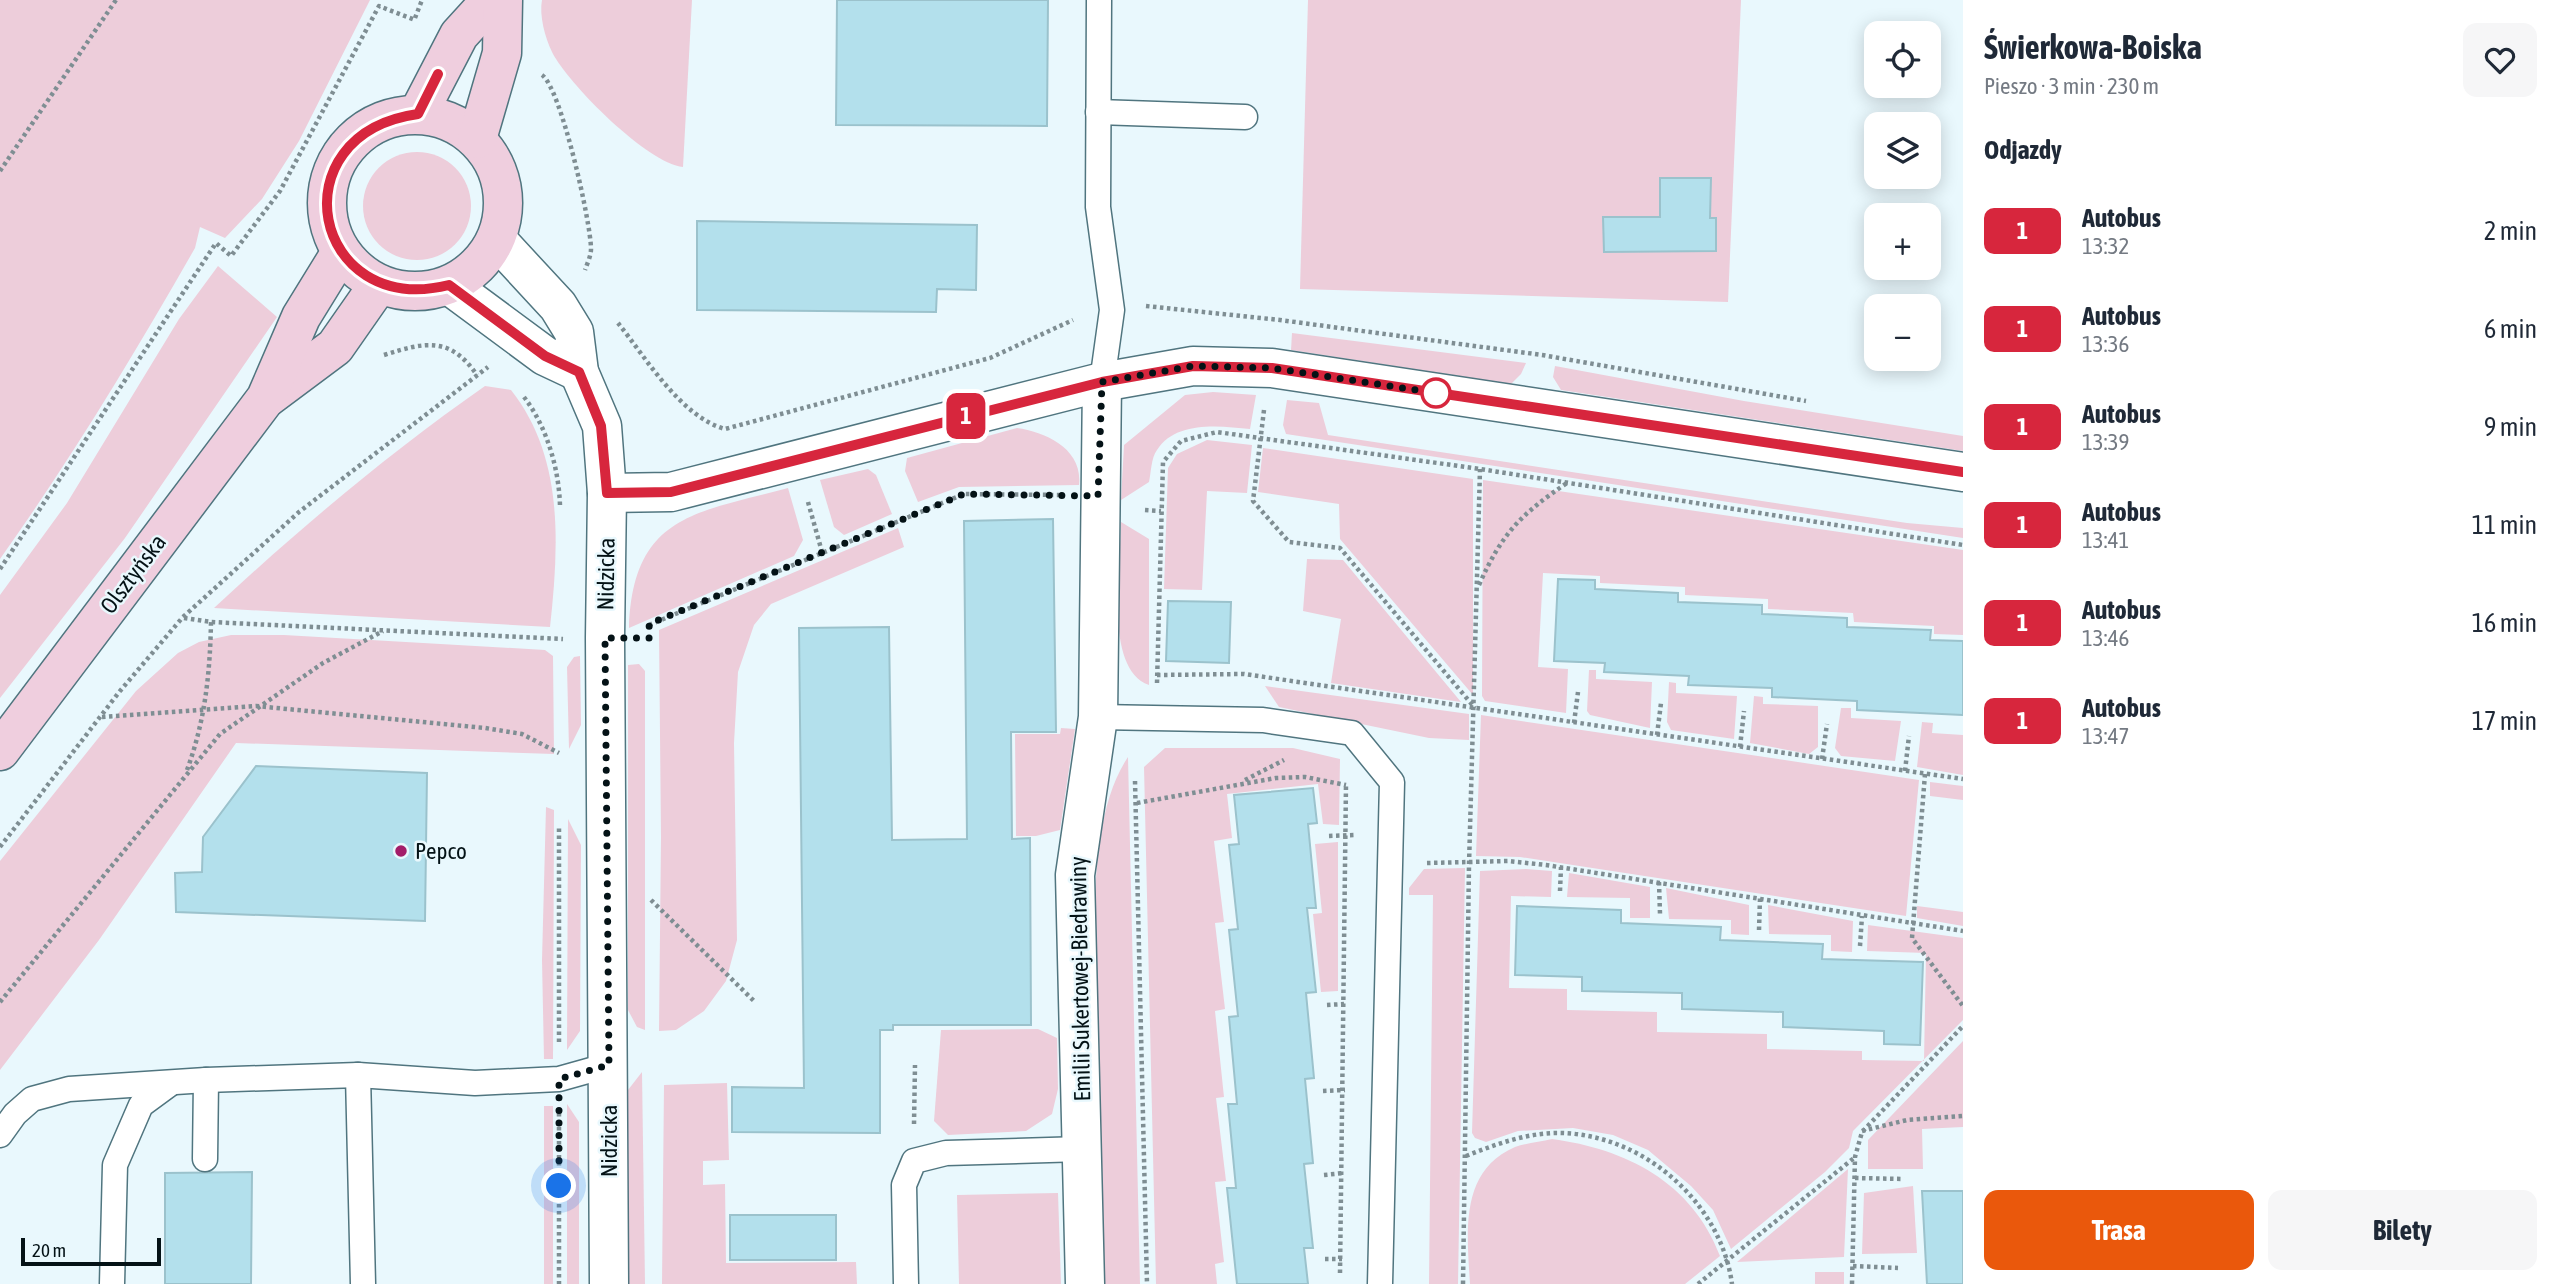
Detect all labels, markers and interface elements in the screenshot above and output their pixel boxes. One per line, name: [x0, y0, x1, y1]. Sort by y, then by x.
map controls: [1864, 21, 1941, 371]
button: locate: [1864, 21, 1941, 98]
button: heart: [2463, 23, 2537, 97]
text: Świerkowa-Boiska: [1984, 28, 2202, 66]
text: Pieszo · 3 min · 230 m: [1984, 73, 2159, 99]
button: layers: [1864, 112, 1941, 189]
text: Odjazdy: [1984, 135, 2062, 165]
button: +: [1864, 203, 1941, 280]
text: Autobus: [2082, 203, 2161, 233]
text: 2 min: [2484, 216, 2537, 246]
text: 1: [2017, 217, 2028, 244]
text: 13:32: [2082, 233, 2129, 259]
button: −: [1864, 294, 1941, 371]
text: Autobus: [2082, 301, 2161, 331]
text: 6 min: [2484, 314, 2537, 344]
text: 1: [2017, 315, 2028, 342]
text: 13:36: [2082, 331, 2129, 357]
unlabelled marker: [1421, 378, 1451, 408]
line badge: 1: [943, 393, 989, 439]
text: Autobus: [2082, 399, 2161, 429]
text: 1: [960, 402, 972, 429]
text: 9 min: [2484, 412, 2537, 442]
text: 1: [2017, 413, 2028, 440]
text: 13:39: [2082, 429, 2129, 455]
text: Autobus: [2082, 497, 2161, 527]
text: 11 min: [2472, 510, 2537, 540]
text: 1: [2017, 511, 2028, 538]
text: 13:41: [2082, 527, 2129, 553]
street label: Olsztyńska: [95, 529, 171, 619]
street label: Nidzicka: [592, 537, 620, 611]
text: Autobus: [2082, 595, 2161, 625]
text: 16 min: [2472, 608, 2537, 638]
text: 1: [2017, 609, 2028, 636]
text: 13:46: [2082, 625, 2129, 651]
text: Autobus: [2082, 693, 2161, 723]
text: 17 min: [2472, 706, 2537, 736]
text: 1: [2017, 707, 2028, 734]
text: 13:47: [2082, 723, 2129, 749]
place label: Pepco: [415, 838, 467, 864]
marker: Pepco: [393, 843, 409, 859]
street label: Emilii Sukertowej-Biedrawiny: [1065, 856, 1095, 1102]
street label: Nidzicka: [596, 1105, 622, 1177]
your location: [541, 1168, 576, 1203]
button: Trasa: [1984, 1190, 2254, 1270]
button: Bilety: [2268, 1190, 2537, 1270]
scale bar: [21, 1235, 161, 1267]
text: 20 m: [32, 1239, 66, 1261]

